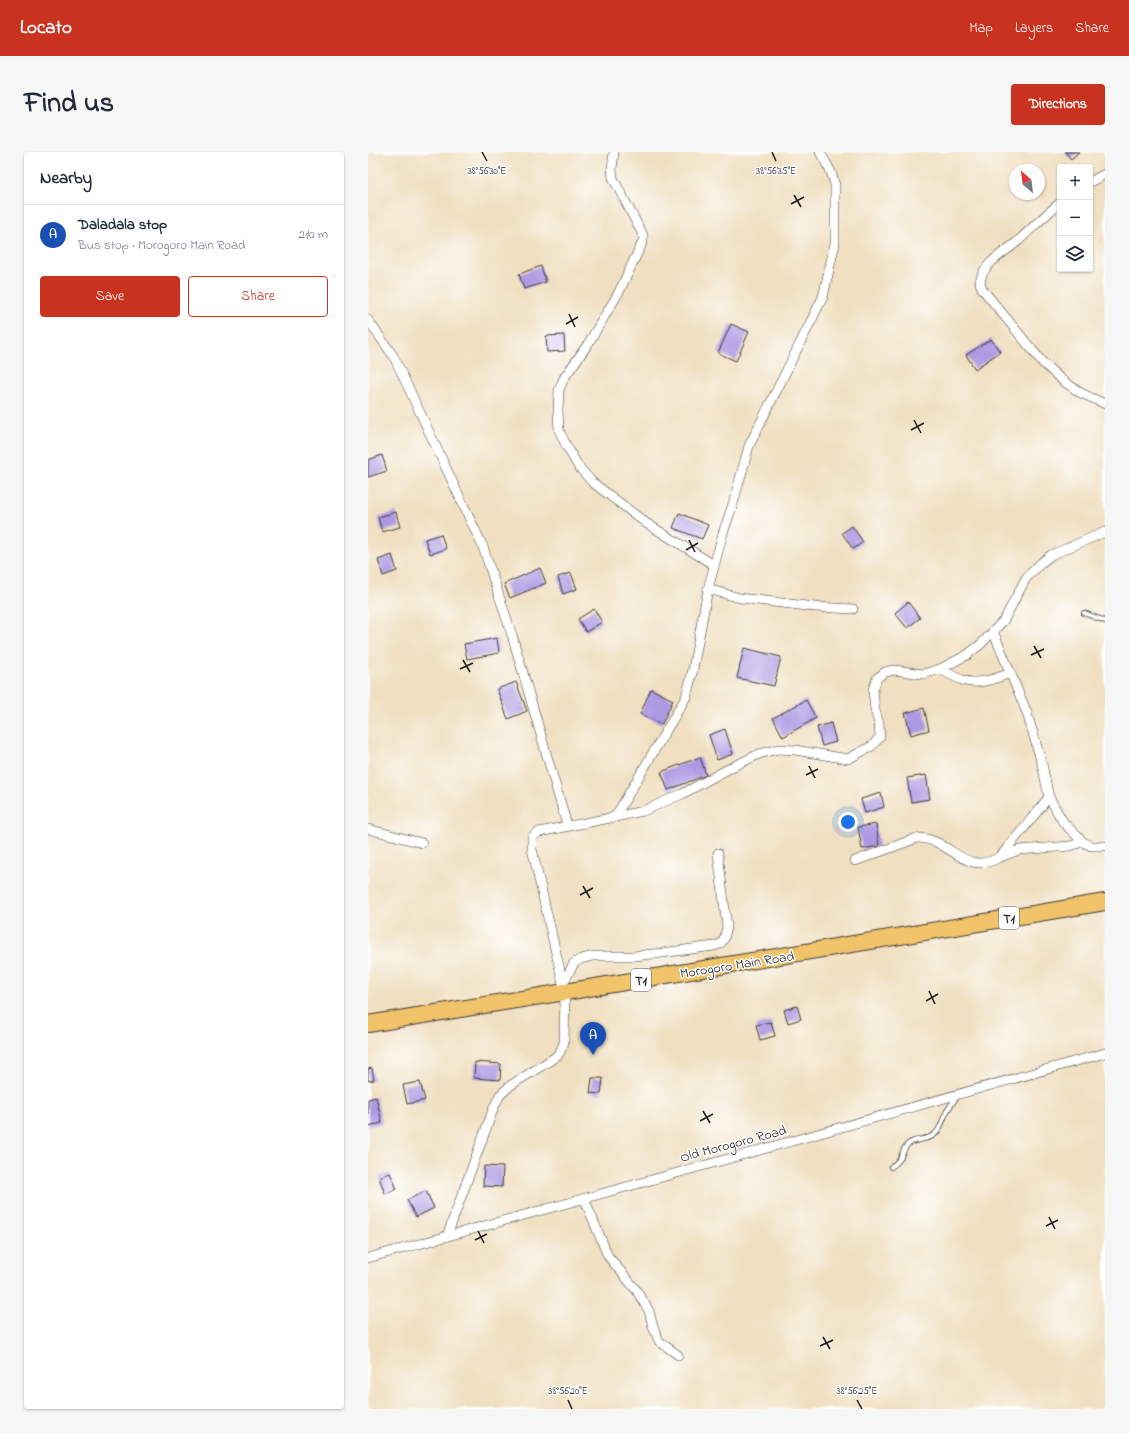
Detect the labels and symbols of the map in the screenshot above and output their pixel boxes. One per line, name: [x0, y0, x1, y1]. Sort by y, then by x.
text: 38°56'30"E: [468, 164, 506, 179]
text: 38°56'35"E: [756, 164, 796, 179]
north arrow: [1009, 164, 1045, 200]
your location: [838, 812, 858, 832]
road number: T1: [999, 907, 1019, 929]
street label: Morogoro Main Road: [679, 946, 796, 986]
road number: T1: [631, 969, 651, 991]
pin: A: [580, 1022, 606, 1055]
street label: Old Morogoro Road: [678, 1120, 789, 1170]
text: 38°56'20"E: [548, 1384, 588, 1399]
text: 38°56'25"E: [837, 1384, 877, 1399]

